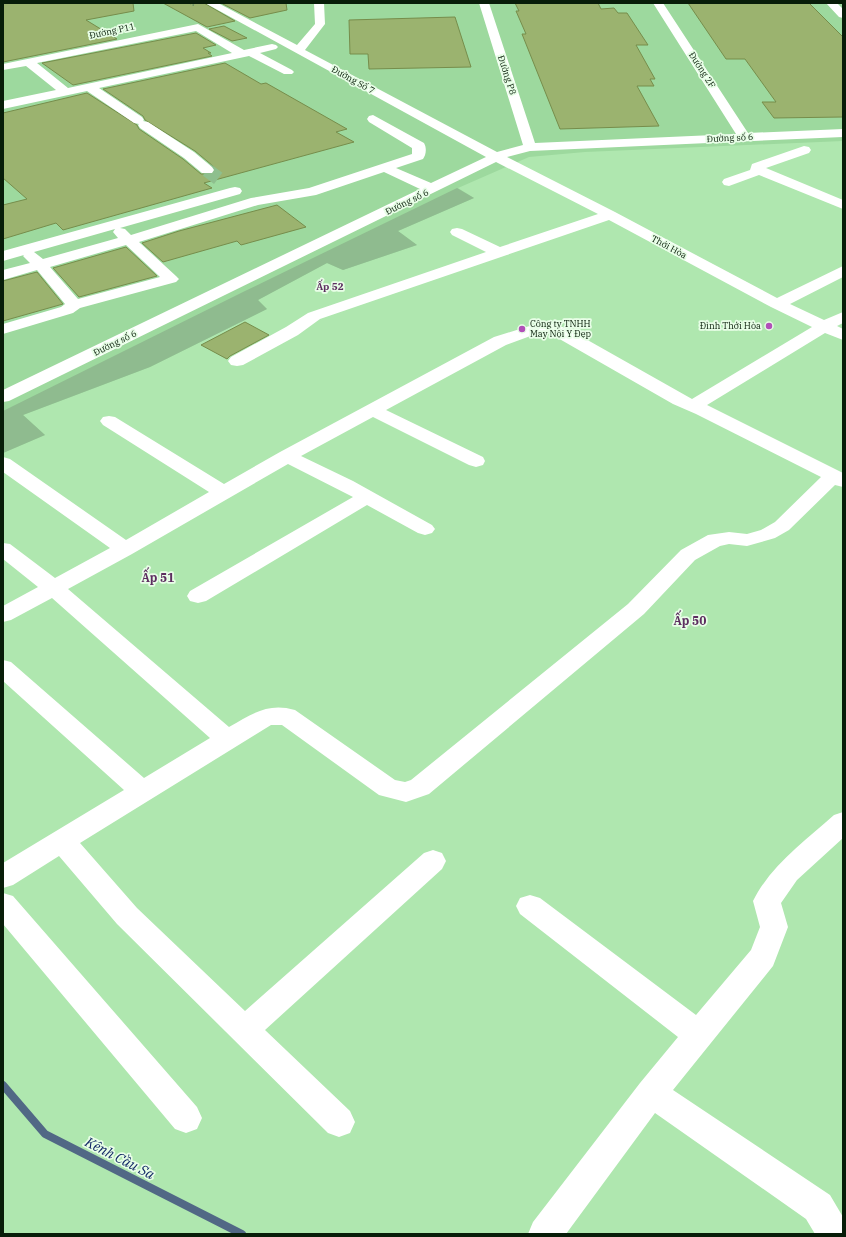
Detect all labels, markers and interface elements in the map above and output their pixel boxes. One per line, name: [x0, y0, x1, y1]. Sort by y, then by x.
street label: Đường P11: [88, 20, 136, 41]
street label: Đường 2F: [687, 50, 718, 90]
street label: Đường P8: [496, 54, 519, 96]
street label: Đường Số 7: [330, 63, 377, 96]
street label: Đường số 6: [706, 131, 754, 144]
street label: Đường số 6: [383, 186, 430, 217]
street label: Thới Hòa: [650, 233, 689, 261]
district label: Ấp 52: [316, 279, 344, 293]
place label: Công ty TNHH May Nội Y Đẹp: [530, 318, 591, 339]
place label: Đình Thới Hòa: [700, 320, 761, 331]
marker: Đình Thới Hòa: [764, 321, 774, 331]
marker: Công ty TNHH May Nội Y Đẹp: [517, 324, 527, 334]
street label: Đường số 6: [91, 327, 138, 358]
district label: Ấp 51: [141, 567, 175, 585]
district label: Ấp 50: [673, 610, 707, 628]
water label: Kênh Cầu Sa: [81, 1132, 158, 1183]

